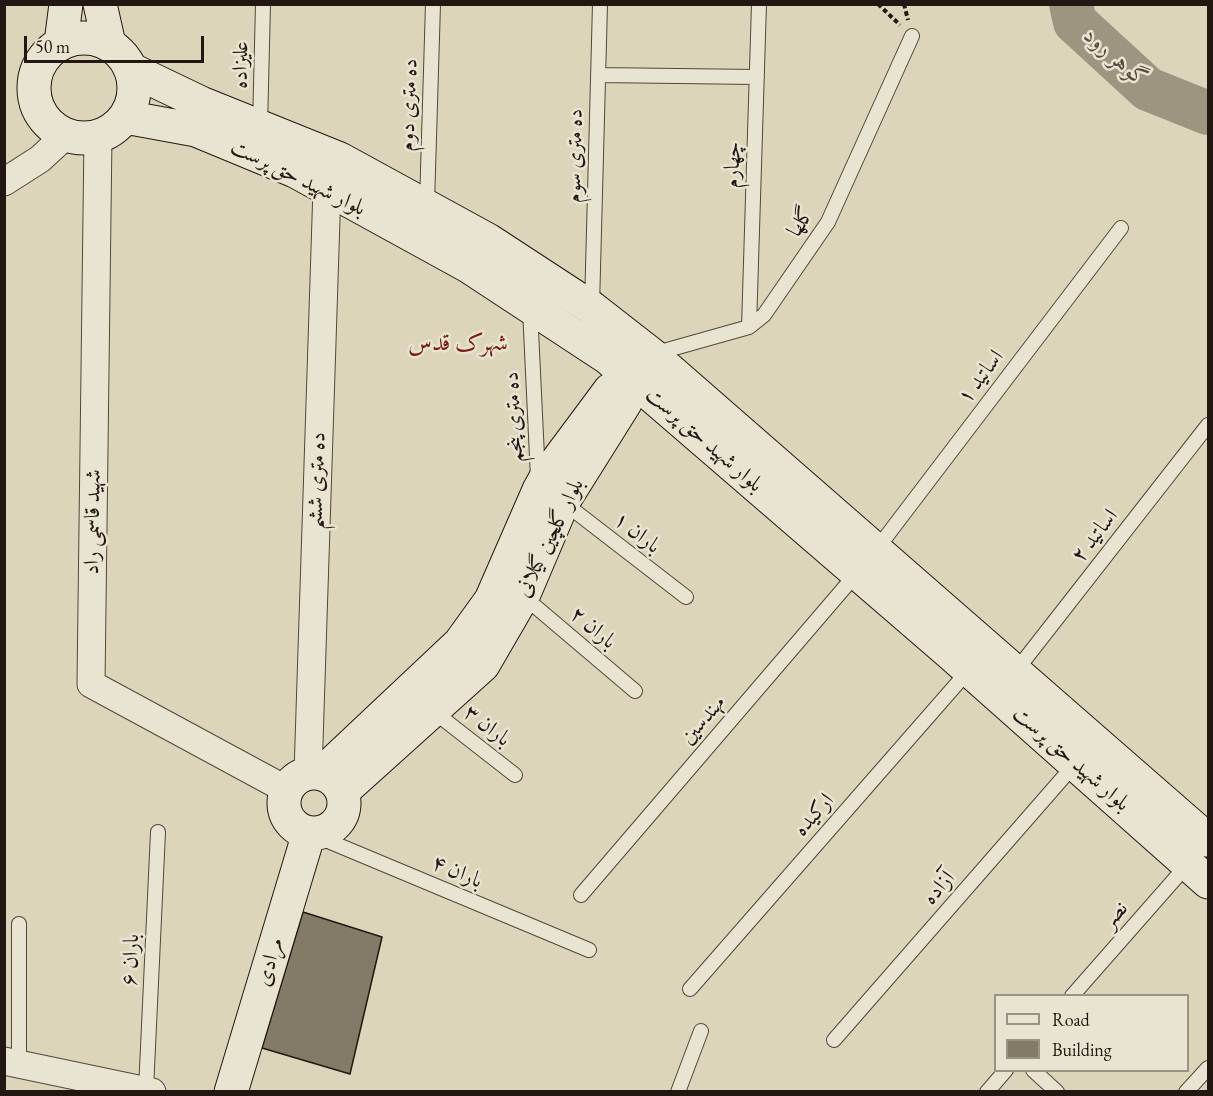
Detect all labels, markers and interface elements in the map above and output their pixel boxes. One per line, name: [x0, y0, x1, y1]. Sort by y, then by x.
water label: گوهر رود: [1077, 22, 1155, 94]
scale bar: [27, 24, 207, 62]
text: 50 m: [35, 35, 70, 58]
street label: علیزاده: [227, 41, 255, 89]
street label: ده متری دوم: [394, 58, 424, 152]
street label: ده متری سوم: [561, 109, 589, 203]
street label: بلوار شهید حق پرست: [226, 134, 370, 222]
street label: چهارم: [719, 141, 747, 189]
street label: گلها: [782, 202, 820, 242]
district label: شهرک قدس: [408, 329, 508, 357]
street label: اساتید ۱: [952, 345, 1010, 409]
street label: ده متری پنجم: [498, 371, 530, 463]
street label: بلوار شهید حق پرست: [640, 382, 768, 498]
street label: ده متری ششم: [302, 432, 332, 530]
street label: شهید قاسمی راد: [79, 469, 107, 575]
street label: بلوار گلچین گیلانی: [510, 474, 590, 602]
street label: اساتید ۲: [1066, 504, 1124, 568]
street label: باران ۱: [608, 506, 666, 560]
street label: باران ۲: [564, 601, 622, 655]
street label: مهندسین: [674, 690, 732, 750]
street label: باران ۳: [458, 699, 516, 753]
street label: بلوار شهید حق پرست: [1007, 701, 1135, 817]
street label: ارکیده: [788, 788, 840, 842]
street label: باران ۴: [428, 850, 486, 894]
street label: آزاده: [917, 866, 961, 910]
street label: نصر: [1096, 896, 1134, 934]
street label: باران ۶: [116, 933, 146, 987]
street label: مرادی: [250, 934, 290, 990]
legend: [994, 994, 1189, 1072]
text: Road: [1052, 1008, 1090, 1031]
text: Building: [1052, 1038, 1112, 1061]

